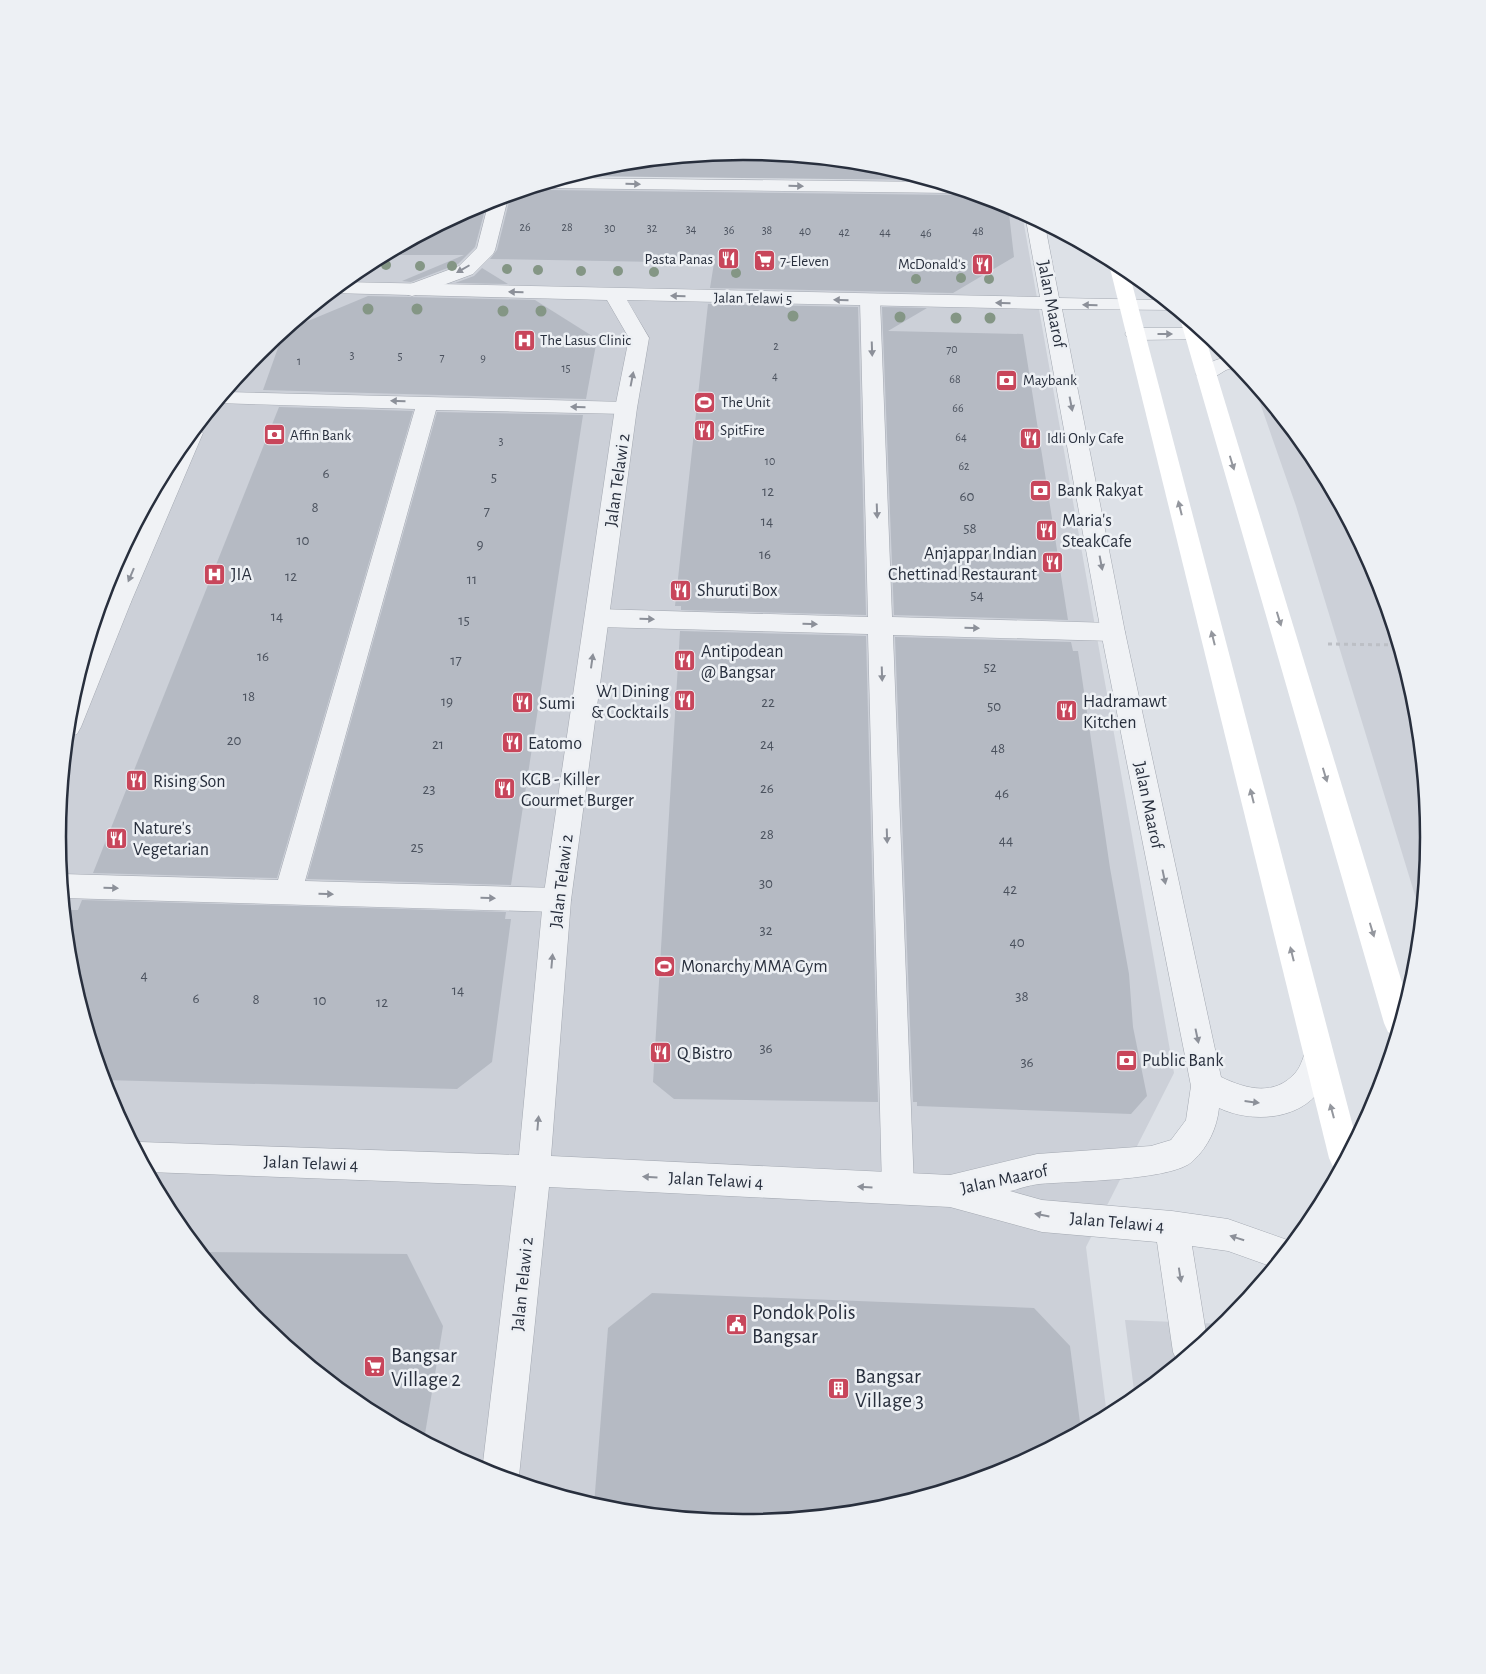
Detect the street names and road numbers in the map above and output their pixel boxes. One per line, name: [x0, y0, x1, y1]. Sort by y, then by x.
street label: Jalan Maarof: [1034, 259, 1069, 351]
street label: Jalan Telawi 5: [714, 290, 792, 307]
street label: Jalan Telawi 2: [603, 432, 633, 528]
street label: Jalan Maarof: [1130, 760, 1166, 852]
street label: Jalan Telawi 2: [547, 833, 577, 929]
street label: Jalan Telawi 4: [263, 1153, 359, 1175]
street label: Jalan Maarof: [959, 1162, 1051, 1198]
street label: Jalan Telawi 4: [668, 1170, 764, 1192]
street label: Jalan Telawi 4: [1069, 1210, 1165, 1236]
street label: Jalan Telawi 2: [509, 1236, 537, 1332]

